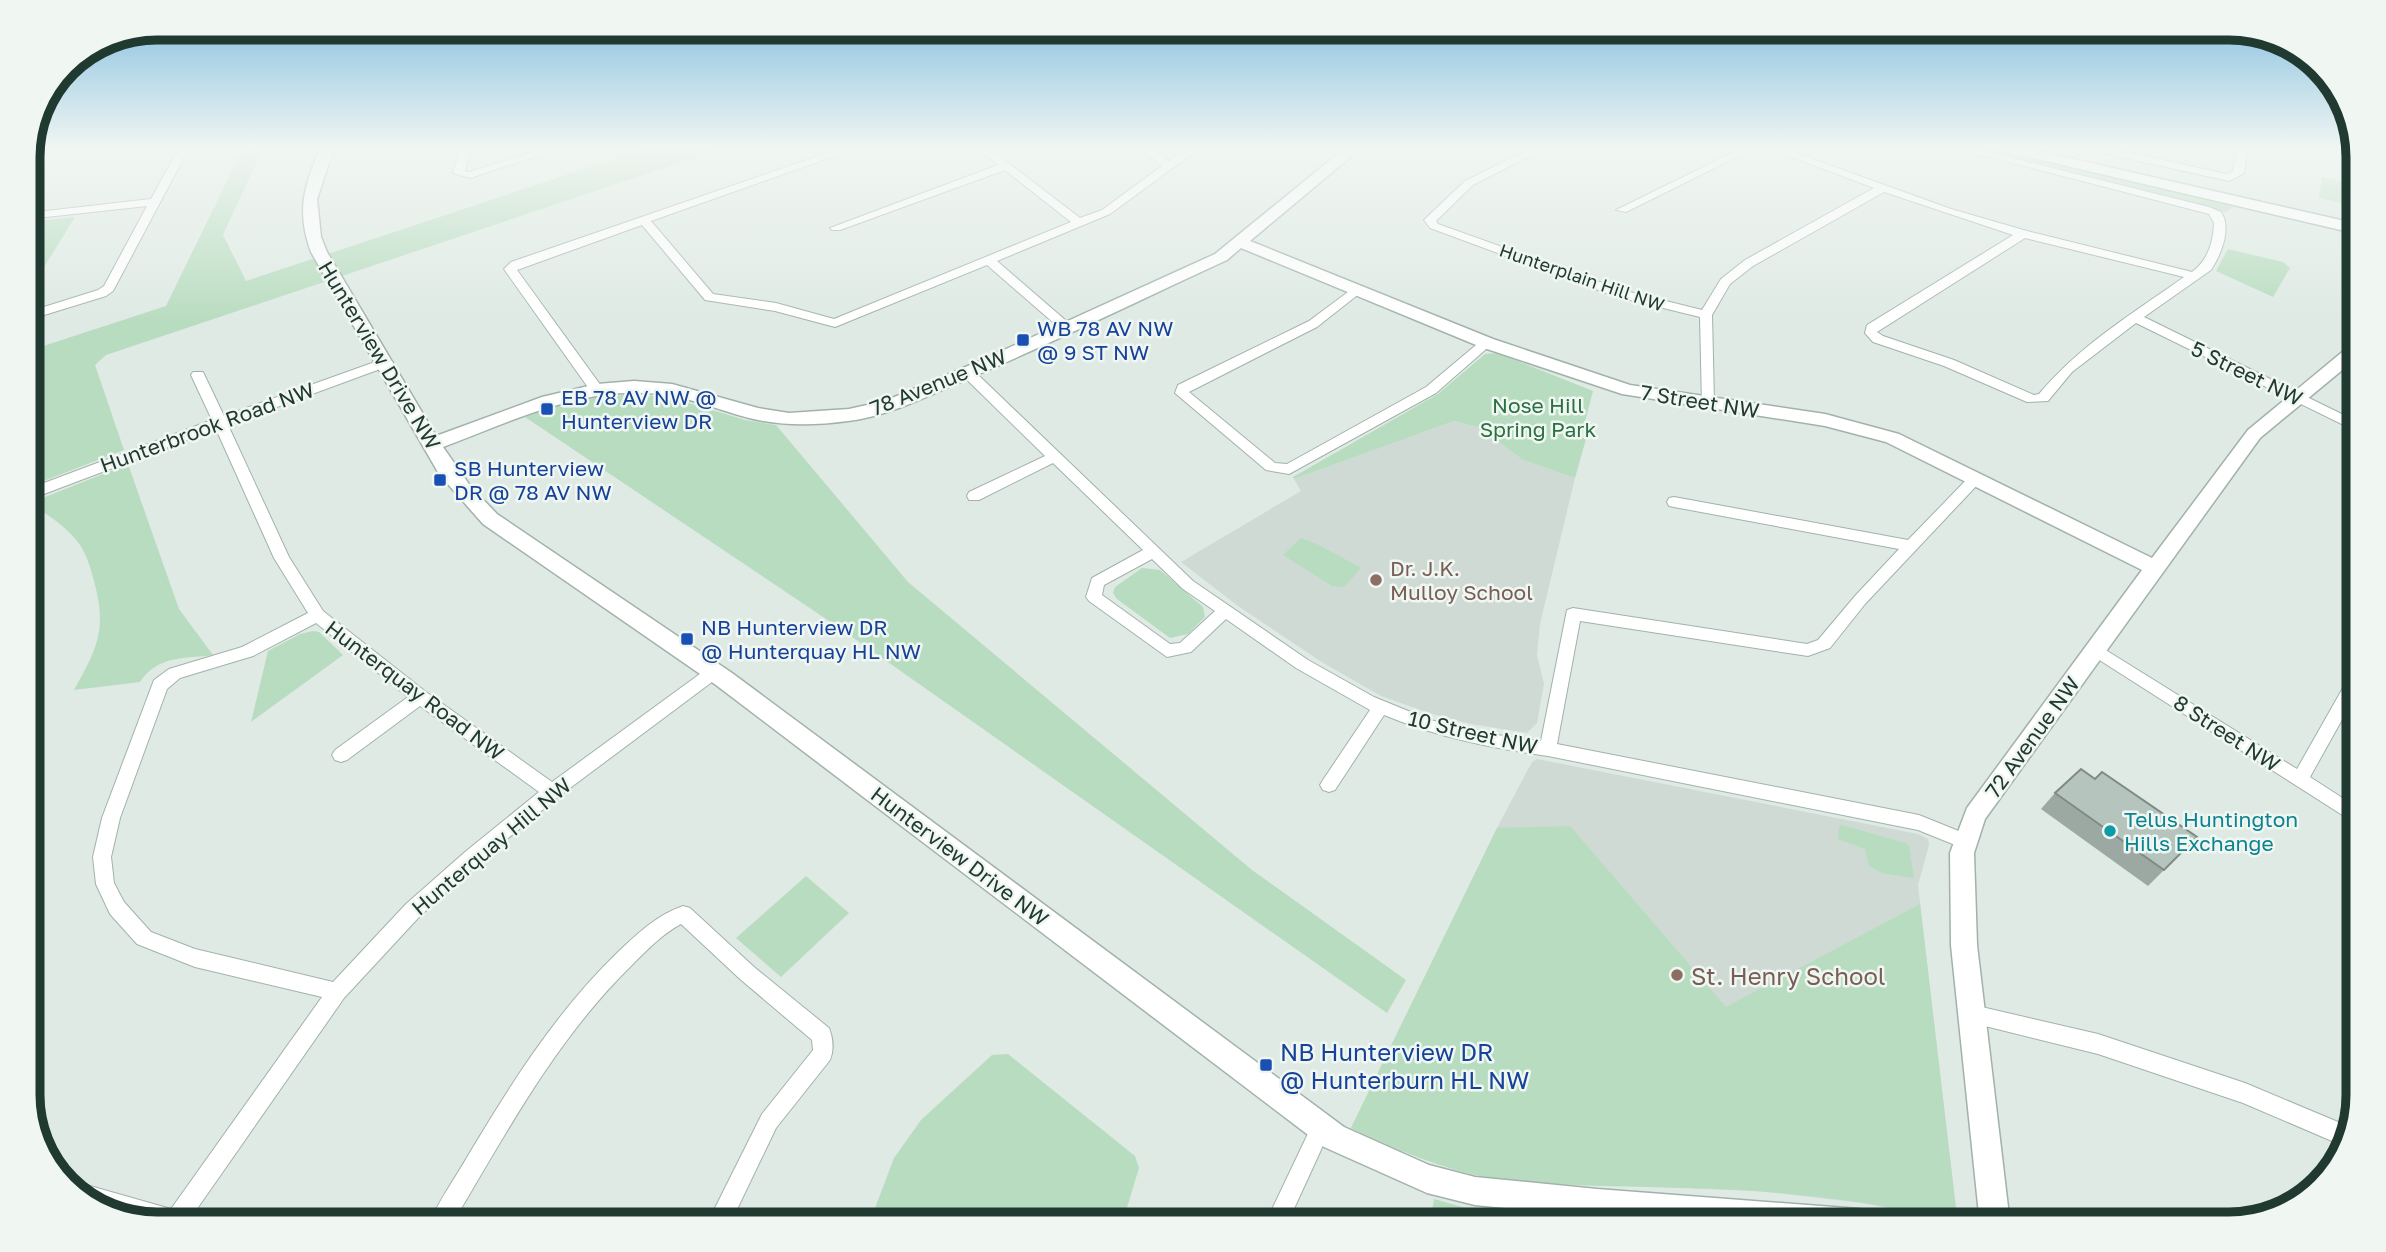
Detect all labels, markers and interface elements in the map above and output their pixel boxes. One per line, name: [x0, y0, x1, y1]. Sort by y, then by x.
street label: Hunterplain Hill NW: [1497, 238, 1667, 316]
street label: Hunterview Drive NW: [313, 256, 447, 454]
place label: WB 78 AV NW @ 9 ST NW: [1037, 315, 1173, 365]
marker: WB 78 AV NW @ 9 ST NW: [1015, 332, 1031, 348]
street label: 5 Street NW: [2187, 335, 2307, 411]
street label: 78 Avenue NW: [866, 343, 1010, 421]
street label: Hunterbrook Road NW: [96, 376, 318, 478]
street label: 7 Street NW: [1639, 379, 1761, 423]
place label: EB 78 AV NW @ Hunterview DR: [561, 384, 717, 434]
park label: Nose Hill Spring Park: [1480, 392, 1596, 442]
marker: EB 78 AV NW @ Hunterview DR: [539, 401, 555, 417]
place label: SB Hunterview DR @ 78 AV NW: [454, 455, 612, 505]
marker: SB Hunterview DR @ 78 AV NW: [432, 472, 448, 488]
place label: Dr. J.K. Mulloy School: [1390, 555, 1533, 605]
marker: Dr. J.K. Mulloy School: [1368, 572, 1384, 588]
street label: Hunterquay Road NW: [321, 614, 509, 766]
place label: NB Hunterview DR @ Hunterquay HL NW: [701, 614, 921, 664]
marker: NB Hunterview DR @ Hunterquay HL NW: [679, 631, 695, 647]
street label: 72 Avenue NW: [1979, 671, 2085, 803]
street label: 8 Street NW: [2169, 689, 2285, 777]
street label: 10 Street NW: [1406, 704, 1540, 760]
street label: Hunterquay Hill NW: [406, 772, 576, 920]
street label: Hunterview Drive NW: [866, 781, 1054, 931]
place label: Telus Huntington Hills Exchange: [2124, 806, 2298, 856]
marker: Telus Huntington Hills Exchange: [2102, 823, 2118, 839]
place label: St. Henry School: [1691, 961, 1886, 990]
marker: St. Henry School: [1669, 967, 1685, 983]
place label: NB Hunterview DR @ Hunterburn HL NW: [1280, 1037, 1529, 1094]
marker: NB Hunterview DR @ Hunterburn HL NW: [1258, 1057, 1274, 1073]

